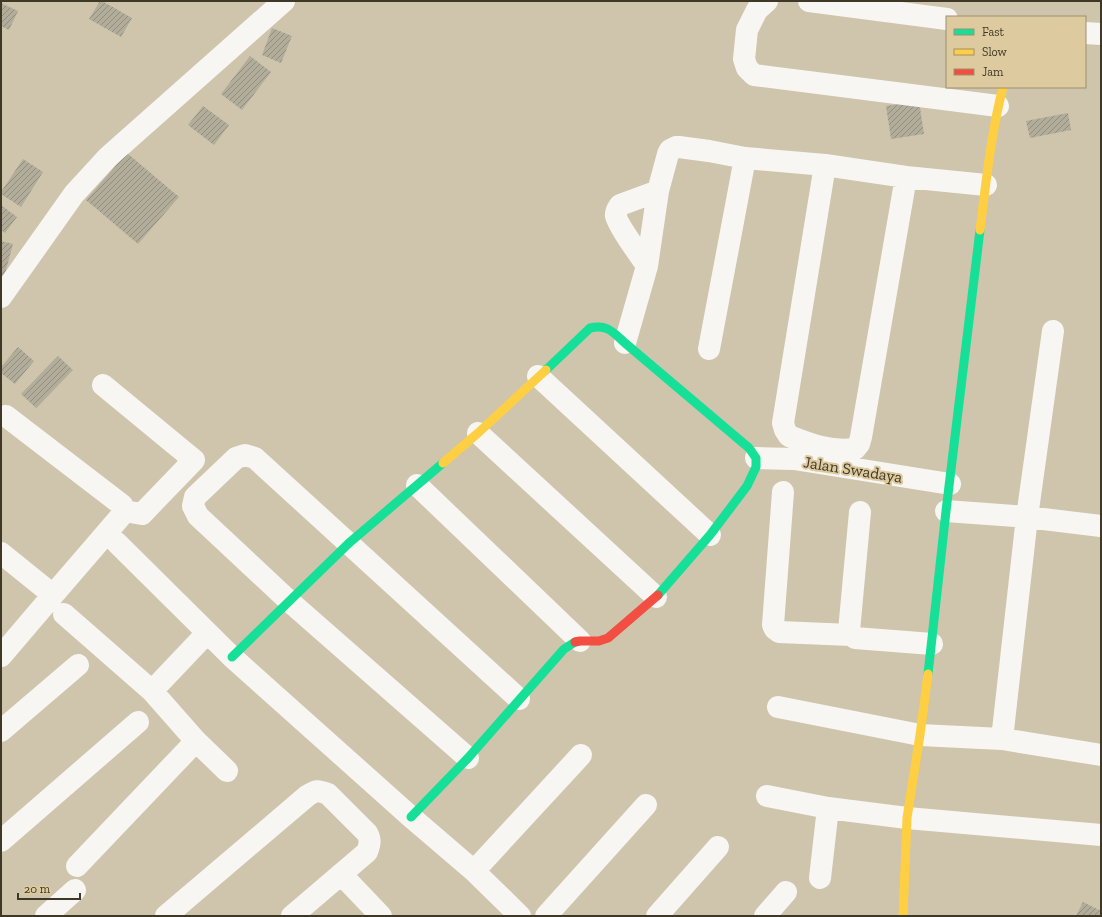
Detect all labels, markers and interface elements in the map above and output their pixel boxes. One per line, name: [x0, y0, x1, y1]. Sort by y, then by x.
legend: [946, 16, 1086, 88]
text: Fast: [982, 25, 1005, 39]
text: Slow: [982, 45, 1008, 59]
text: Jam: [982, 65, 1004, 79]
street label: Jalan Swadaya: [802, 452, 904, 487]
scale bar: [18, 875, 80, 901]
text: 20 m: [24, 882, 51, 896]

